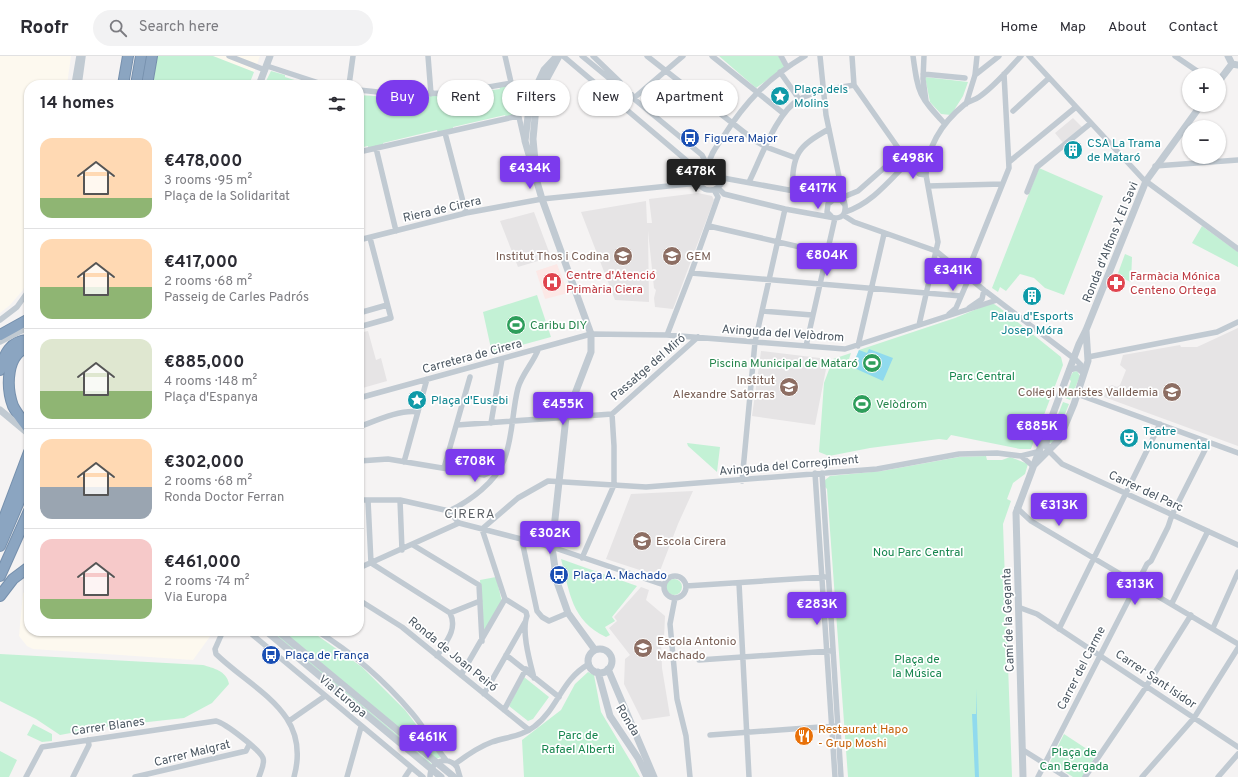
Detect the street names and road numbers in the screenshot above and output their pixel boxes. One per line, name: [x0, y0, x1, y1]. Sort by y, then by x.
street label: Ronda d'Alfons X El Savi: [1079, 180, 1143, 305]
street label: Riera de Cirera: [402, 193, 483, 227]
street label: Avinguda del Velòdrom: [721, 322, 845, 346]
street label: Passatge del Miró: [608, 331, 690, 405]
street label: Carretera de Cirera: [421, 336, 524, 378]
street label: Avinguda del Corregiment: [719, 452, 860, 480]
street label: Carrer del Parc: [1106, 468, 1185, 516]
street label: Camí de la Geganta: [999, 568, 1019, 672]
street label: Ronda de Joan Peiró: [404, 614, 501, 696]
street label: Carrer del Carme: [1054, 624, 1110, 713]
street label: Carrer Sant Isidor: [1112, 647, 1199, 713]
street label: Via Europa: [315, 672, 370, 722]
street label: Ronda: [611, 702, 643, 739]
street label: Carrer Blanes: [71, 714, 146, 740]
street label: Carrer Malgrat: [152, 737, 232, 771]

